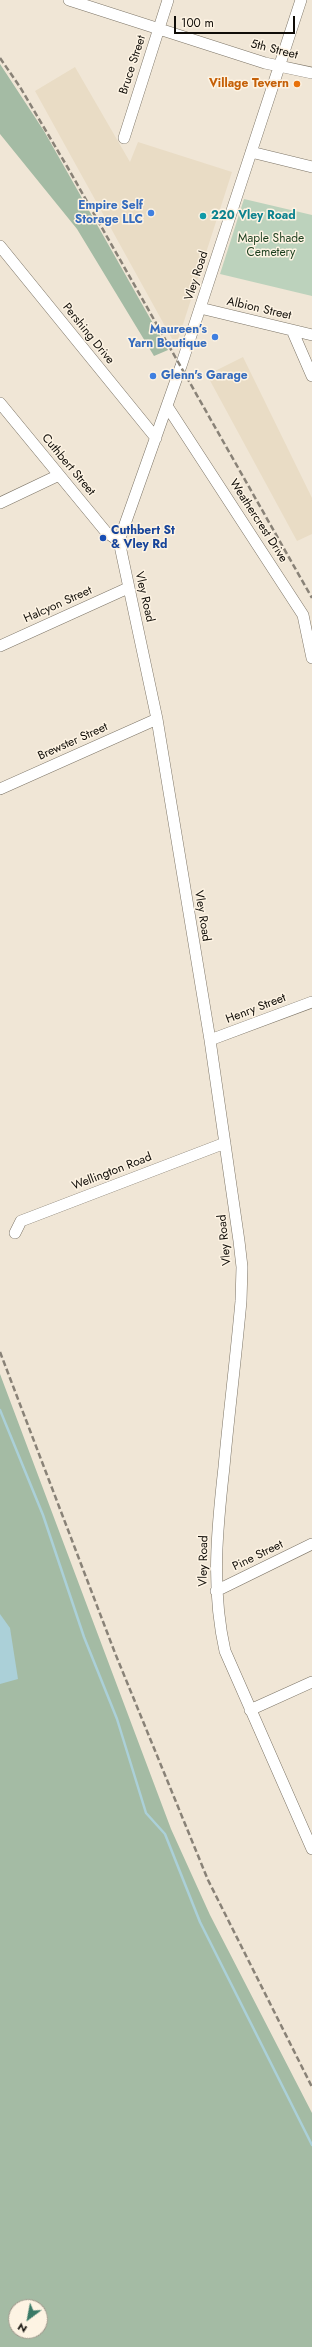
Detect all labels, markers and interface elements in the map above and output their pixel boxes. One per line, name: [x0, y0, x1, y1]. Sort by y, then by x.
scale bar: [176, 8, 297, 34]
text: 100 m: [181, 14, 214, 32]
street label: Bruce Street: [117, 34, 149, 96]
street label: 5th Street: [249, 37, 299, 63]
place label: Village Tevern: [209, 77, 289, 91]
marker: Village Tevern: [292, 79, 302, 89]
place label: Empire Self Storage LLC: [75, 199, 143, 227]
marker: Empire Self Storage LLC: [146, 208, 156, 218]
place label: 220 Vley Road: [211, 209, 296, 223]
marker: 220 Vley Road: [198, 211, 208, 221]
park label: Maple Shade Cemetery: [238, 232, 304, 260]
street label: Vley Road: [182, 249, 212, 303]
street label: Albion Street: [225, 295, 293, 323]
street label: Pershing Drive: [59, 301, 117, 367]
place label: Maureen’s Yarn Boutique: [128, 323, 207, 351]
marker: Maureen’s Yarn Boutique: [210, 332, 220, 342]
place label: Glenn's Garage: [161, 369, 248, 383]
marker: Glenn's Garage: [148, 371, 158, 381]
street label: Cuthbert Street: [38, 431, 98, 499]
street label: Weathercrest Drive: [226, 477, 290, 565]
place label: Cuthbert St & Vley Rd: [111, 524, 175, 552]
marker: Cuthbert St & Vley Rd: [98, 533, 108, 543]
street label: Vley Road: [131, 570, 157, 624]
street label: Halcyon Street: [22, 584, 94, 626]
street label: Brewster Street: [36, 720, 110, 764]
street label: Vley Road: [191, 889, 213, 943]
street label: Henry Street: [224, 991, 288, 1027]
street label: Wellington Road: [70, 1150, 154, 1194]
street label: Vley Road: [215, 1214, 235, 1266]
street label: Vley Road: [196, 1535, 212, 1587]
street label: Pine Street: [230, 1538, 286, 1574]
north arrow: [8, 2299, 48, 2339]
text: N: [14, 2319, 30, 2337]

